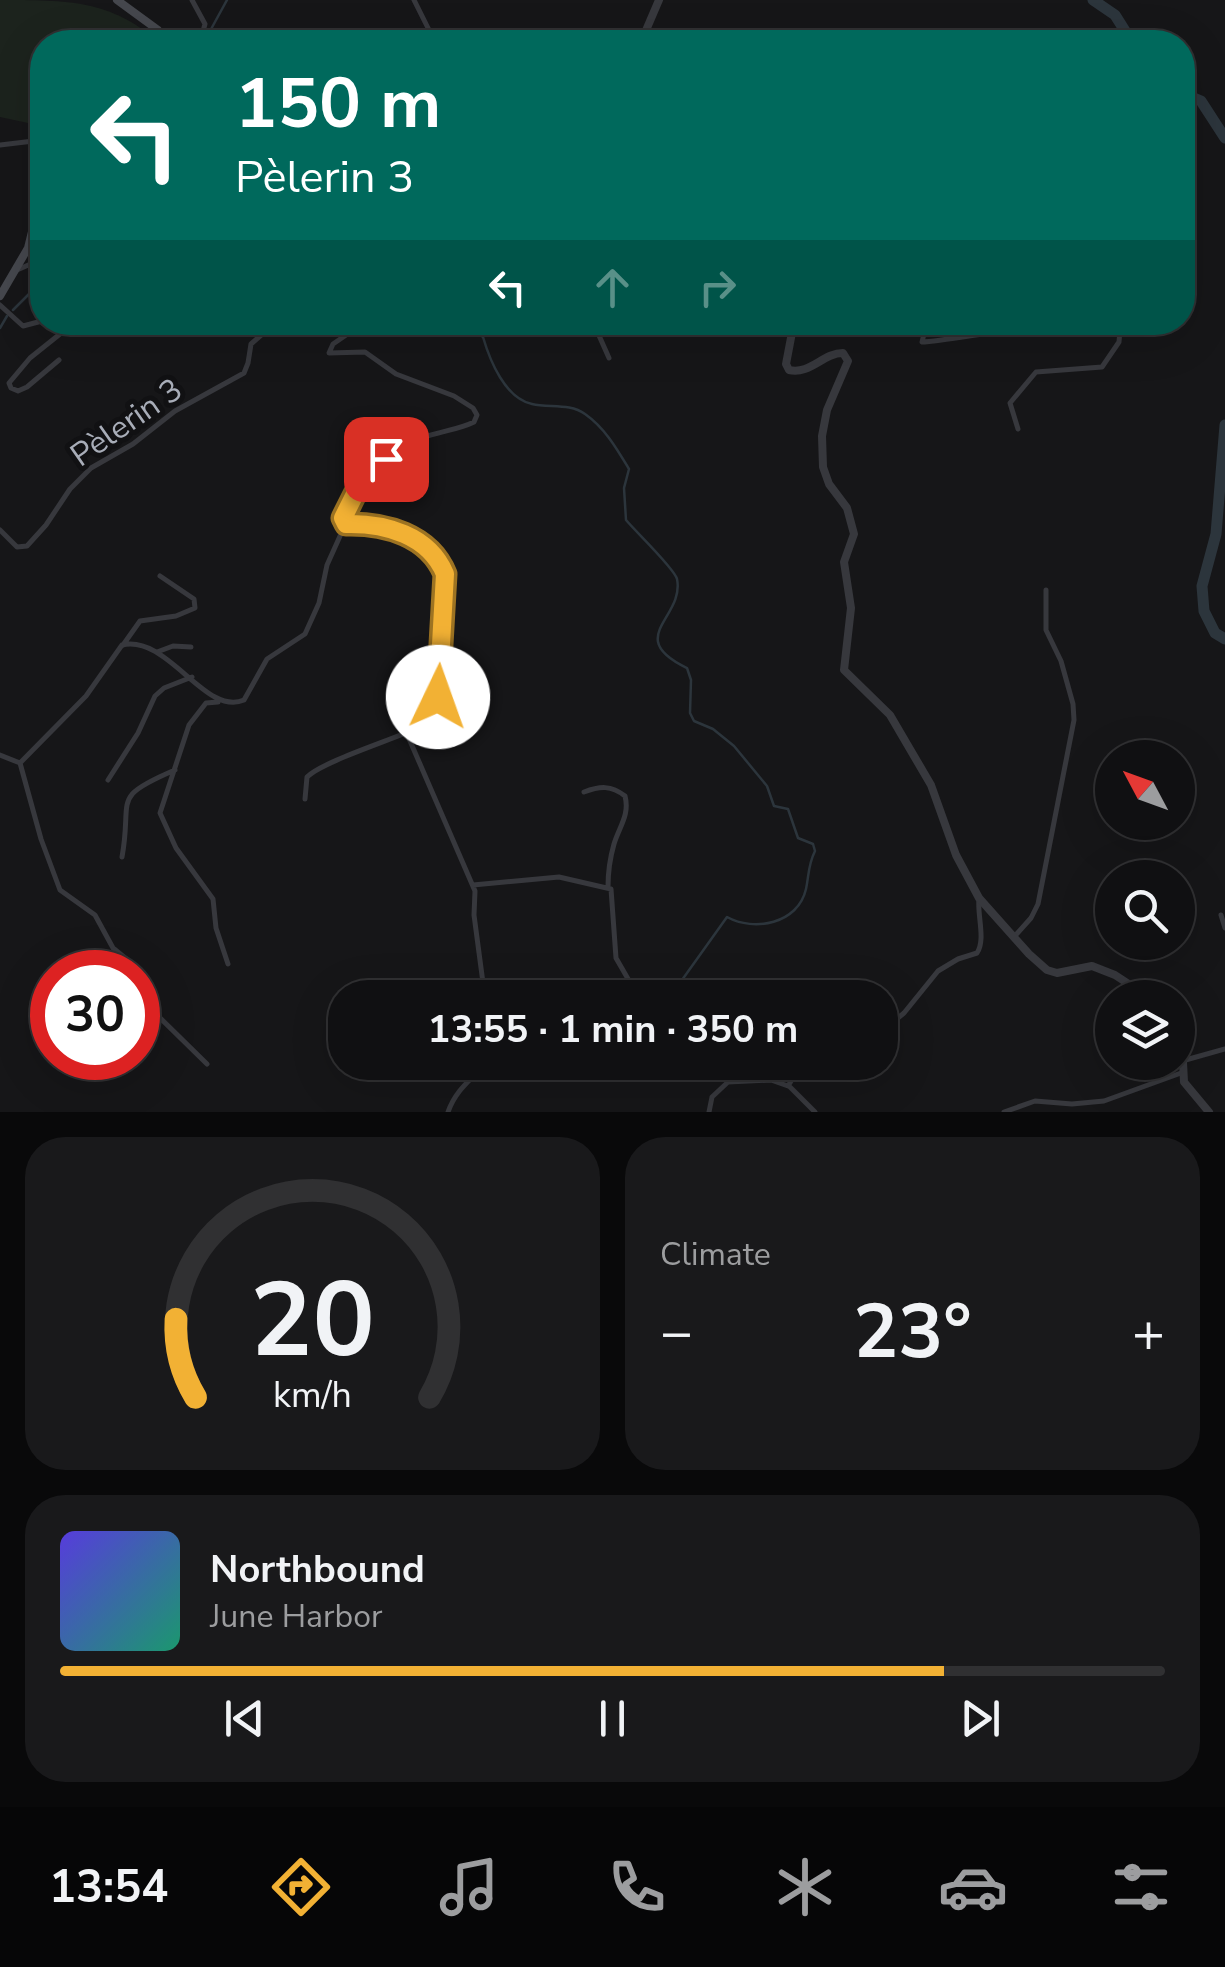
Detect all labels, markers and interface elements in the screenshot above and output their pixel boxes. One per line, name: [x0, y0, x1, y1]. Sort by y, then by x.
text: 150 m: [235, 56, 441, 152]
icon: left: [70, 70, 200, 200]
text: Pèlerin 3: [235, 147, 414, 208]
icon: left: [480, 260, 535, 315]
icon: ahead: [585, 260, 640, 315]
icon: right: [690, 260, 745, 315]
street label: Pèlerin 3: [62, 368, 191, 477]
pin: [344, 417, 429, 502]
icon: arrive: [359, 432, 414, 487]
position arrow: [386, 645, 490, 749]
north arrow: [1095, 740, 1195, 840]
map controls: [1095, 740, 1195, 1080]
button: search: [1095, 860, 1195, 960]
speed limit sign: 30: [30, 950, 160, 1080]
button: layers: [1095, 980, 1195, 1080]
text: 13:55 · 1 min · 350 m: [428, 1004, 798, 1055]
text: Climate: [660, 1233, 771, 1276]
text: 20: [250, 1250, 375, 1392]
text: 23°: [853, 1281, 972, 1383]
text: −: [660, 1295, 693, 1370]
text: +: [1132, 1295, 1165, 1370]
text: km/h: [273, 1371, 352, 1420]
text: Northbound: [210, 1544, 425, 1595]
text: June Harbor: [210, 1595, 382, 1638]
icon: previous: [217, 1691, 272, 1746]
icon: pause: [585, 1691, 640, 1746]
icon: next: [953, 1691, 1008, 1746]
icon: directions: [266, 1852, 336, 1922]
icon: music: [434, 1852, 504, 1922]
icon: phone: [602, 1852, 672, 1922]
icon: climate: [770, 1852, 840, 1922]
icon: car: [938, 1852, 1008, 1922]
icon: filters: [1106, 1852, 1176, 1922]
text: 13:54: [49, 1857, 168, 1918]

